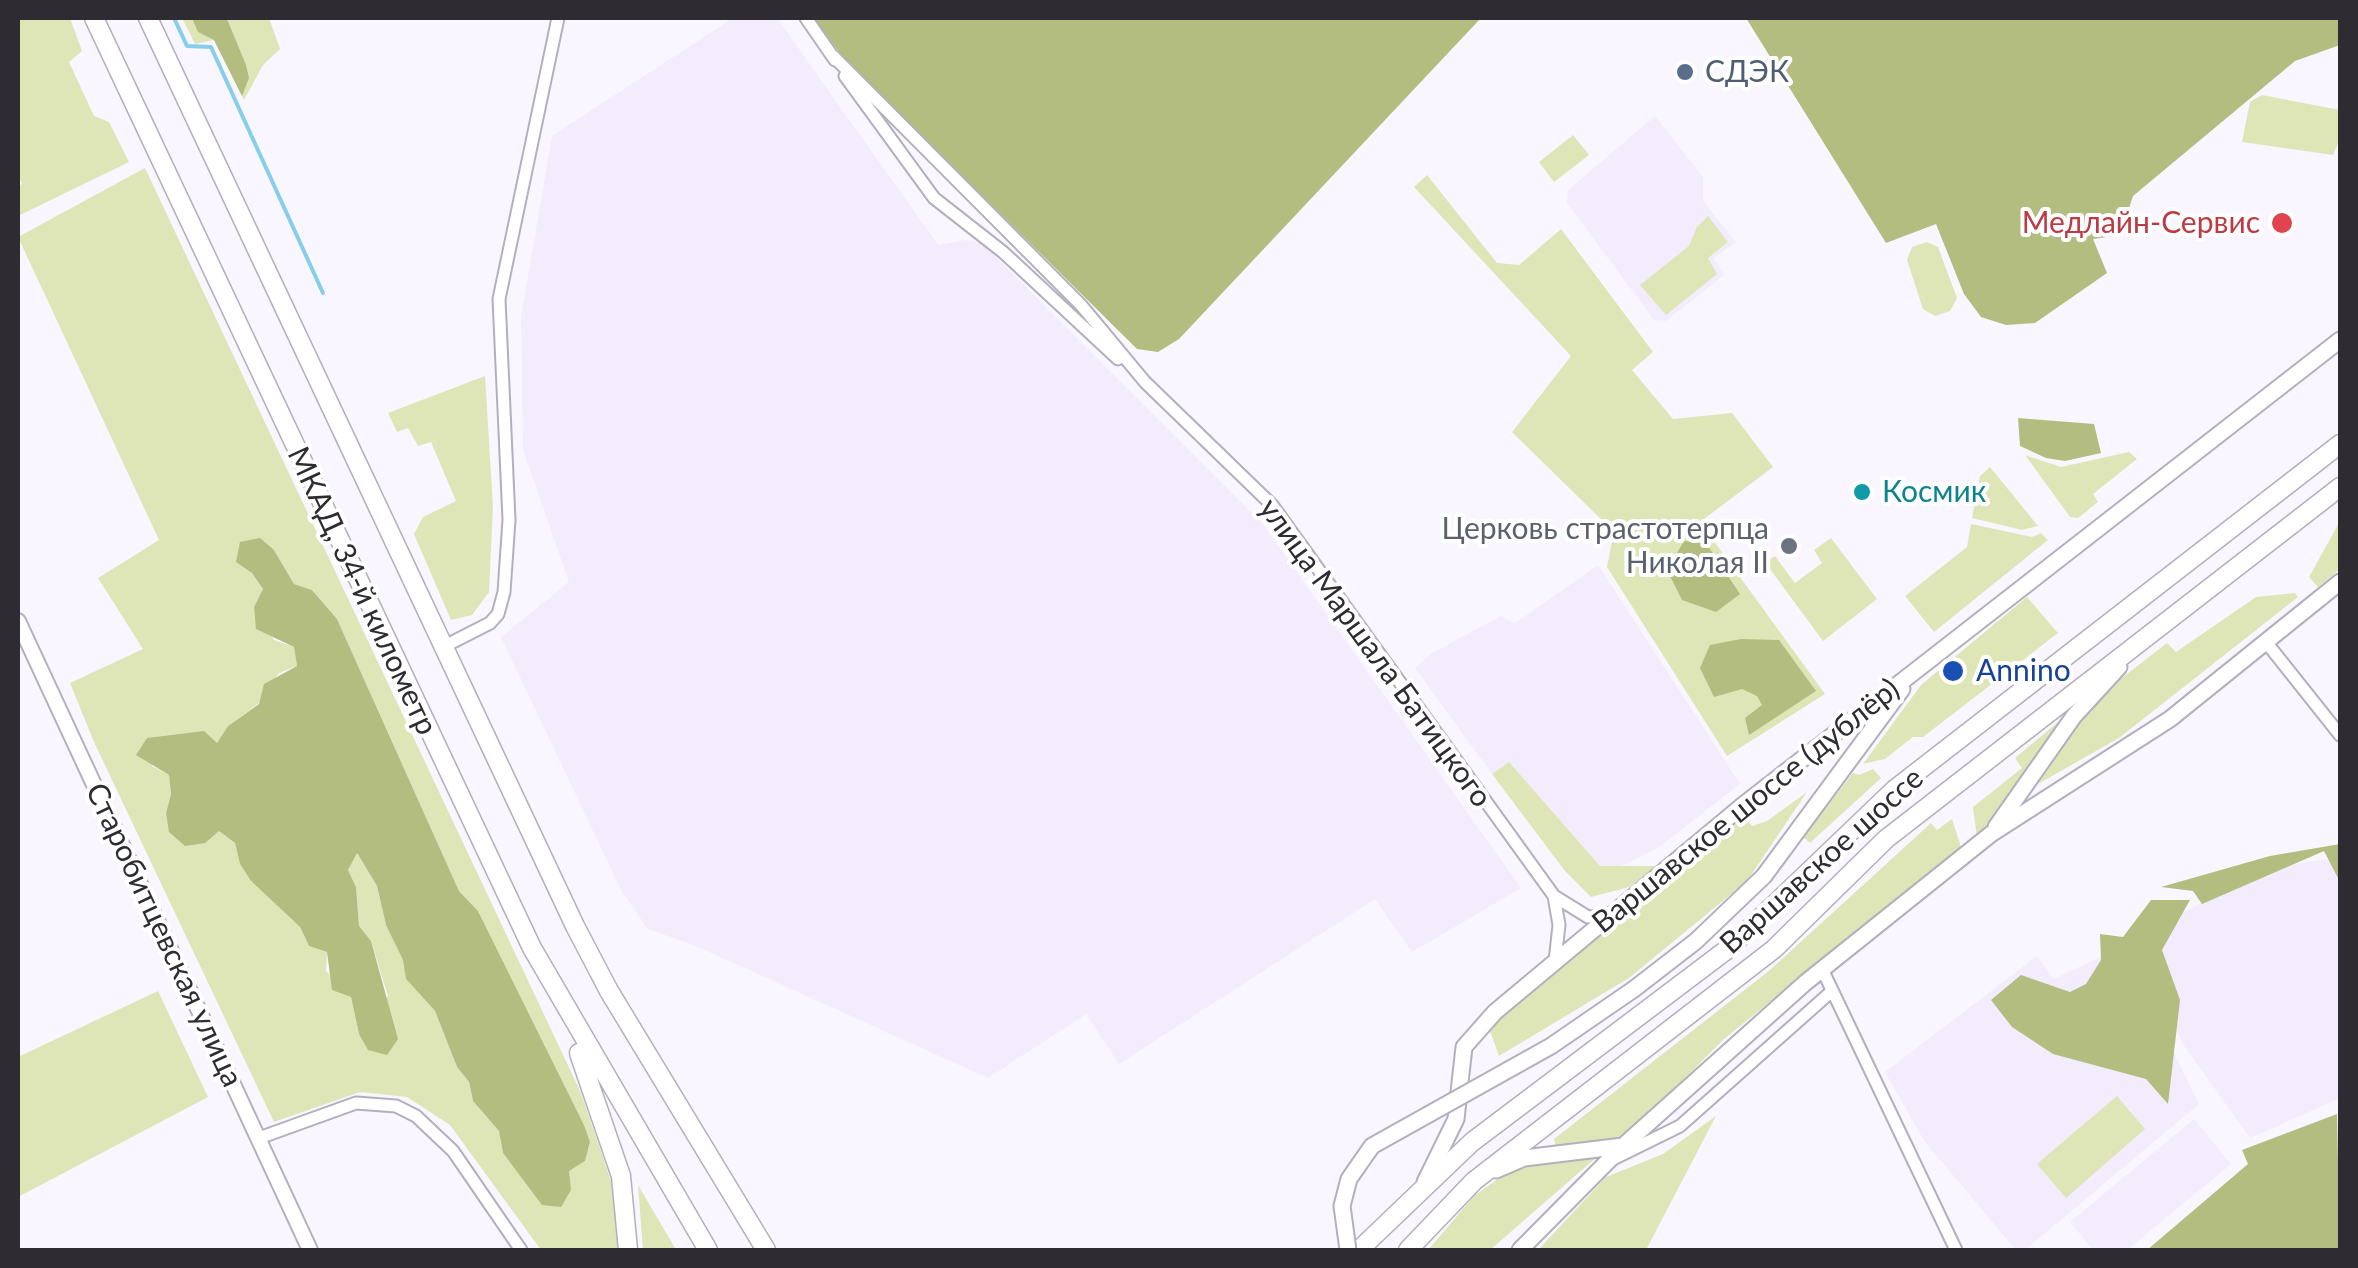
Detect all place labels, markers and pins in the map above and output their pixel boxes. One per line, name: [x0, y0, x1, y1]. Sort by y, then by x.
place label: СДЭК: [1705, 54, 1789, 90]
marker: СДЭК: [1674, 61, 1696, 83]
place label: Медлайн-Сервис: [2022, 205, 2260, 241]
marker: Медлайн-Сервис: [2269, 210, 2295, 236]
place label: Космик: [1882, 474, 1986, 510]
marker: Космик: [1851, 481, 1873, 503]
place label: Церковь страстотерпца Николая II: [1441, 511, 1769, 582]
marker: Церковь страстотерпца Николая II: [1778, 535, 1800, 557]
place label: Annino: [1976, 653, 2071, 689]
marker: Annino: [1940, 658, 1966, 684]

